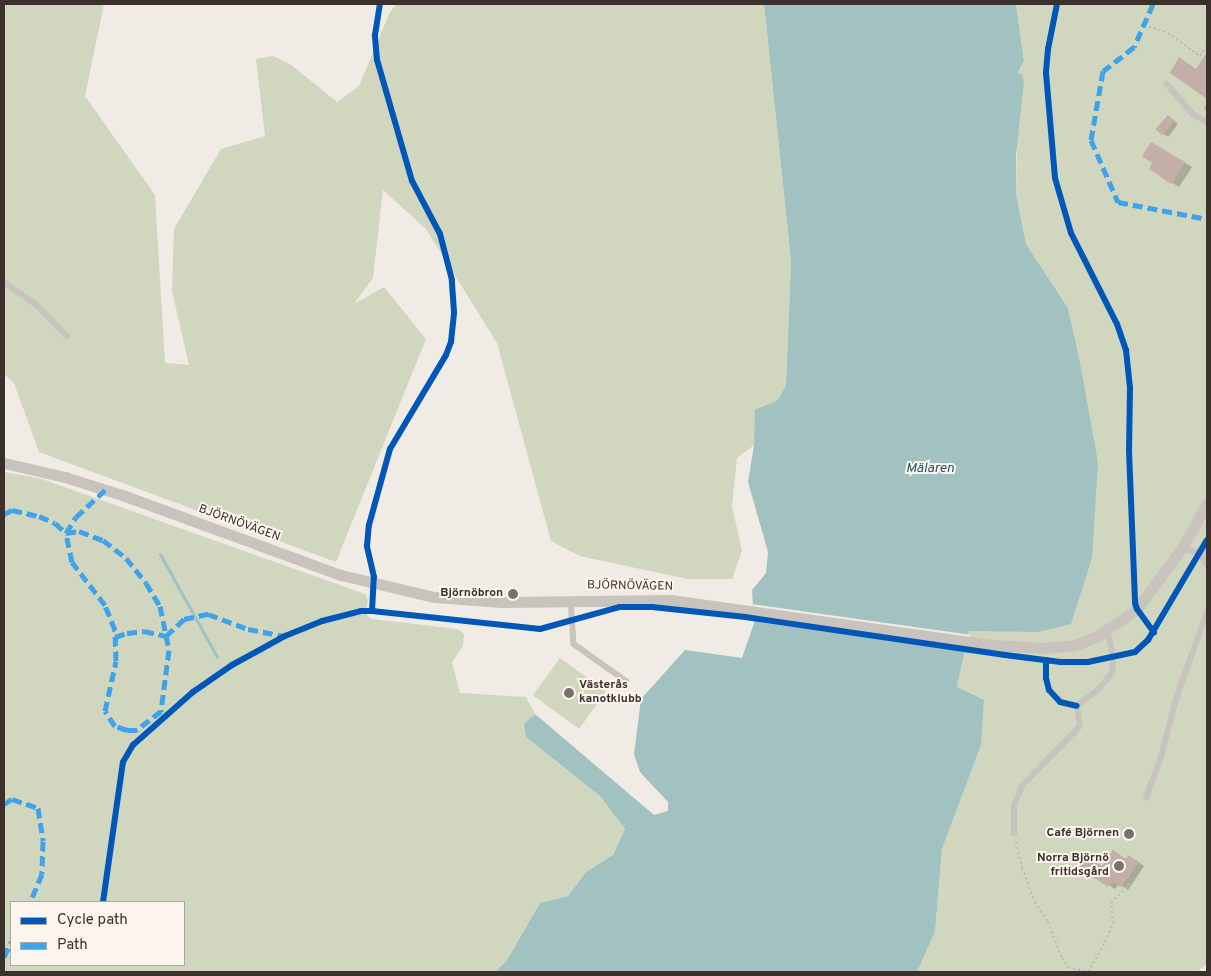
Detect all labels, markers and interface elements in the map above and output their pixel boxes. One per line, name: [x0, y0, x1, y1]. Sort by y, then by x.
water label: Mälaren: [906, 461, 954, 477]
street label: BJÖRNÖVÄGEN: [196, 503, 282, 545]
street label: BJÖRNÖVÄGEN: [587, 579, 673, 595]
place label: Björnöbron: [440, 587, 503, 601]
marker: Björnöbron: [507, 588, 519, 600]
place label: Västerås kanotklubb: [579, 679, 642, 707]
marker: Västerås kanotklubb: [563, 687, 575, 699]
place label: Café Björnen: [1047, 827, 1119, 841]
marker: Café Björnen: [1123, 828, 1135, 840]
place label: Norra Björnö fritidsgård: [1037, 852, 1109, 880]
marker: Norra Björnö fritidsgård: [1113, 860, 1125, 872]
legend: [10, 901, 185, 966]
text: Cycle path: [57, 911, 128, 930]
text: Path: [57, 936, 88, 955]

